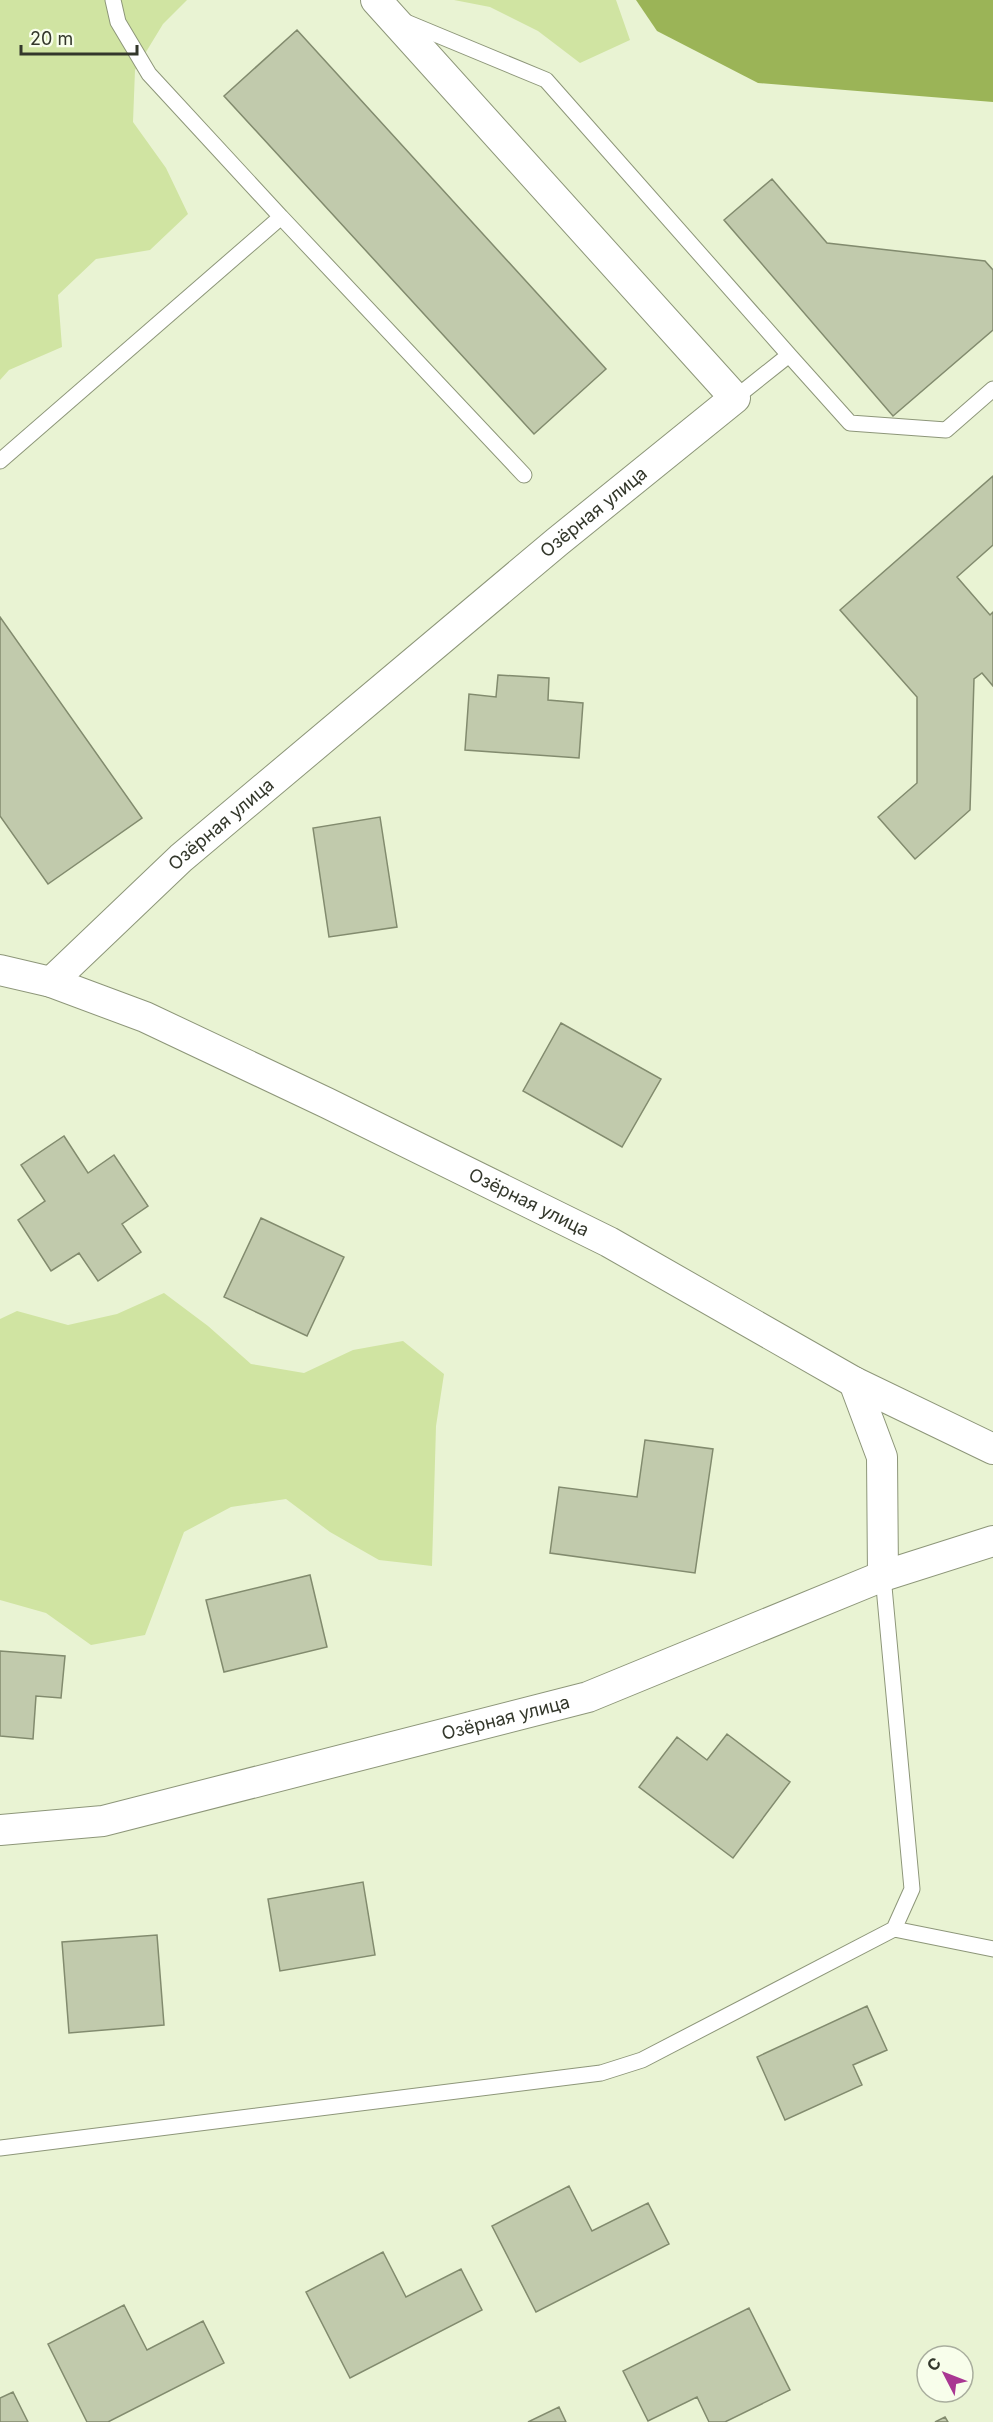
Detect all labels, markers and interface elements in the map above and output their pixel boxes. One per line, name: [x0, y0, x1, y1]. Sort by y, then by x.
scale bar: [21, 18, 136, 56]
text: 20 m: [30, 28, 73, 49]
street label: Озёрная улица: [536, 463, 651, 562]
street label: Озёрная улица: [164, 774, 278, 874]
street label: Озёрная улица: [466, 1164, 593, 1240]
street label: Озёрная улица: [439, 1691, 572, 1744]
north arrow: [915, 2344, 975, 2404]
text: С: [922, 2353, 945, 2375]

